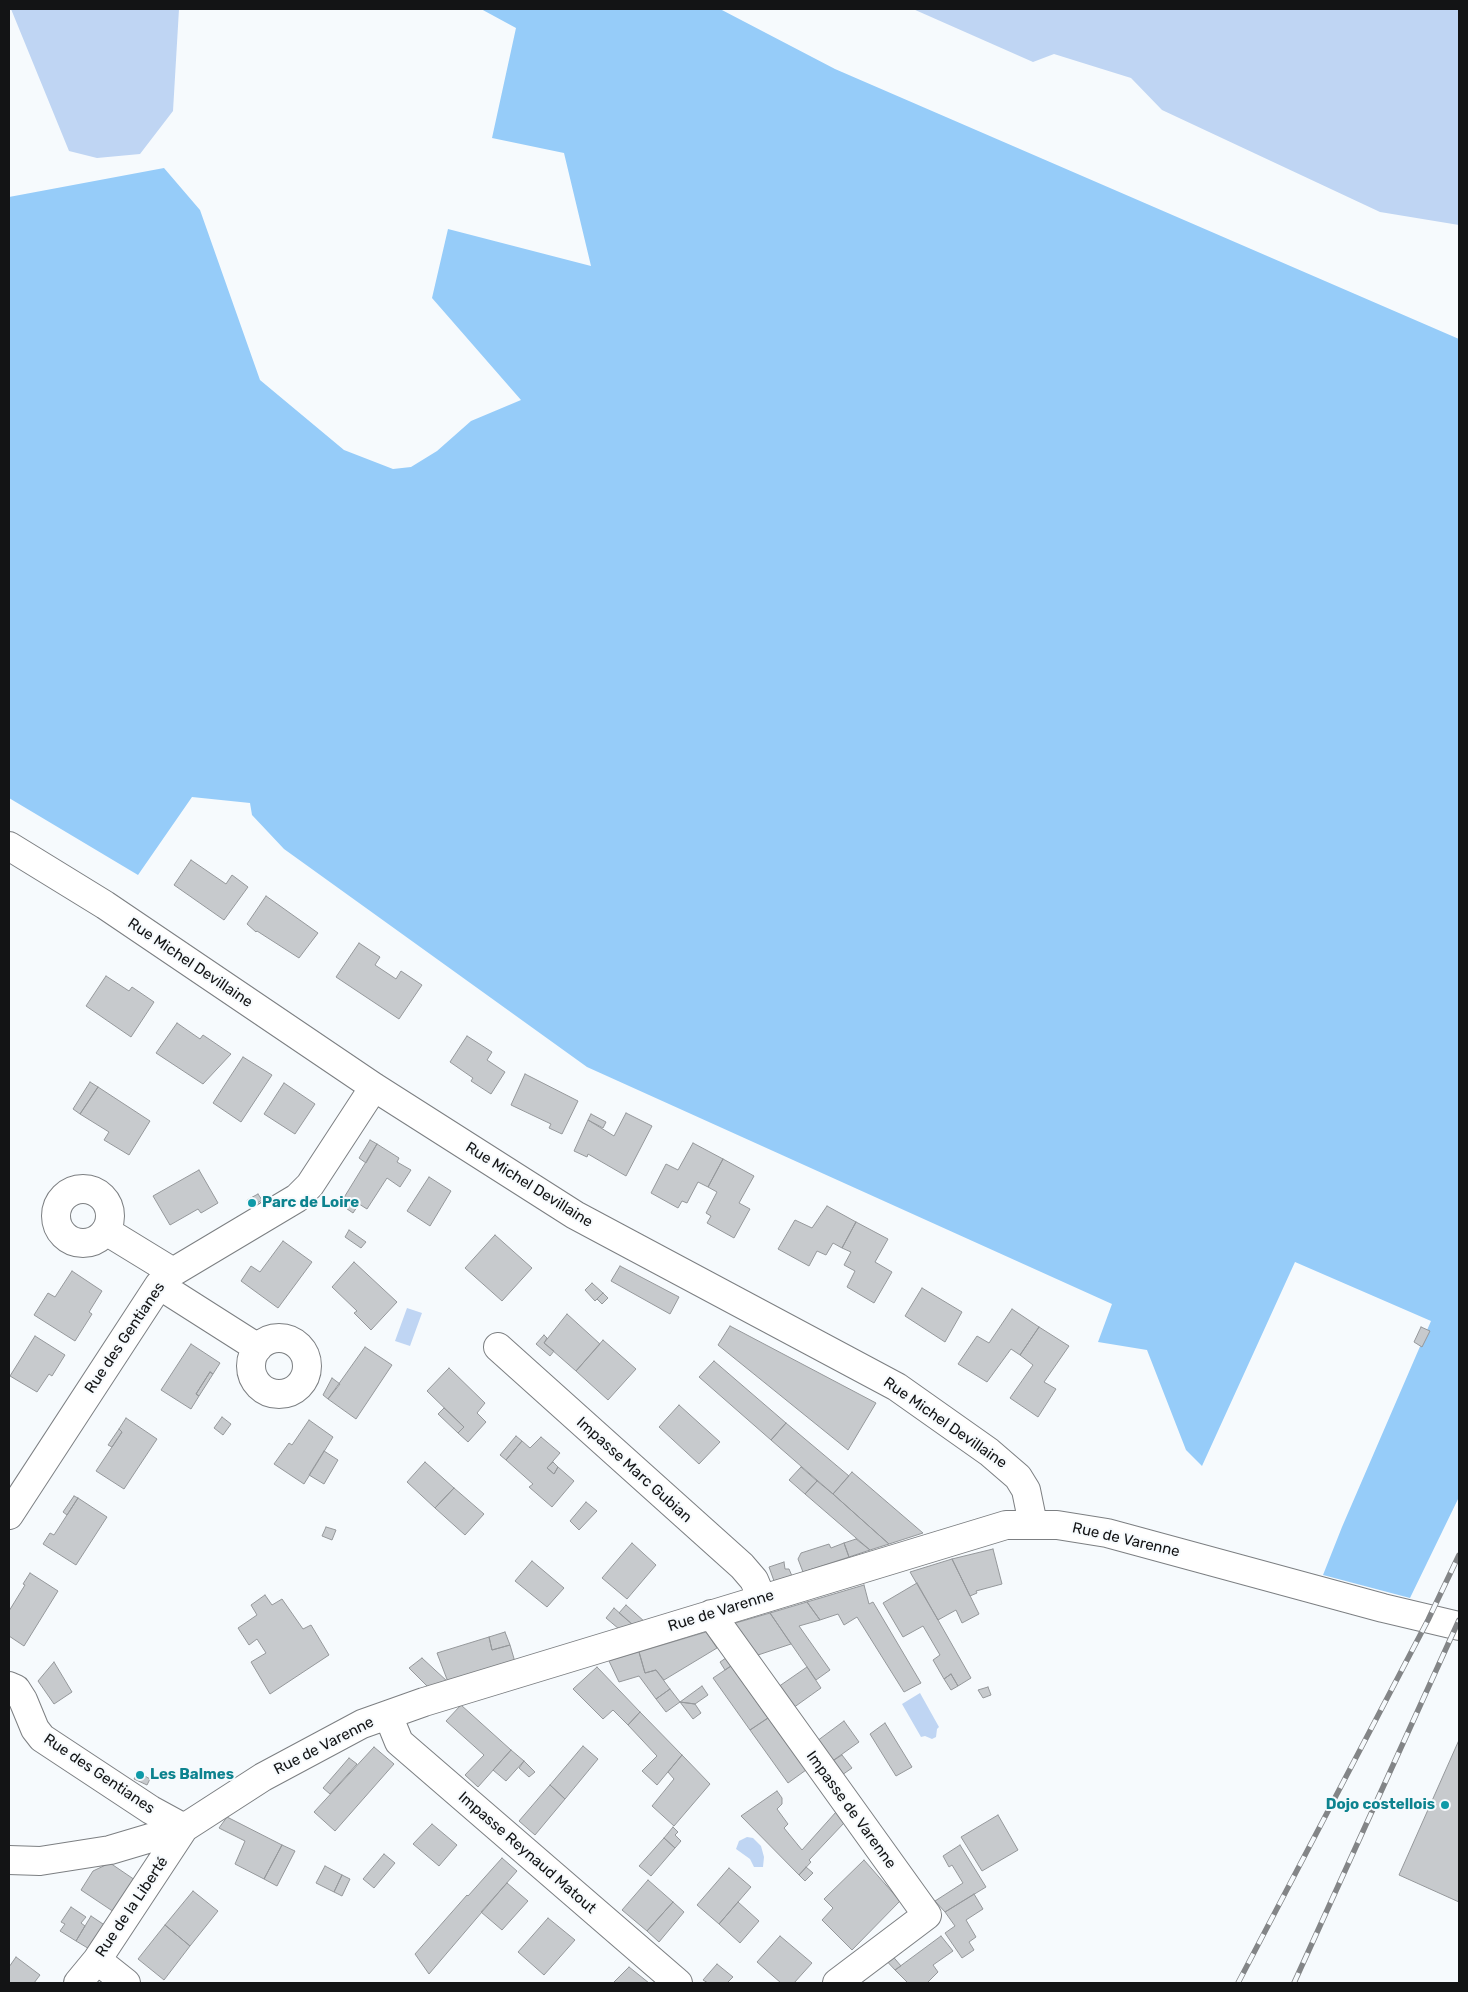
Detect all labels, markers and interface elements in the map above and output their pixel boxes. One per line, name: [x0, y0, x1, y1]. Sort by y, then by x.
street label: Rue Michel Devillaine: [124, 915, 256, 1011]
street label: Rue Michel Devillaine: [462, 1138, 596, 1232]
place label: Parc de Loire: [262, 1194, 359, 1212]
marker: Parc de Loire: [246, 1197, 258, 1209]
street label: Rue des Gentianes: [81, 1279, 169, 1397]
street label: Rue Michel Devillaine: [880, 1374, 1010, 1472]
street label: Impasse Marc Gubian: [573, 1413, 695, 1527]
street label: Rue de Varenne: [1071, 1519, 1181, 1561]
street label: Rue de Varenne: [666, 1586, 776, 1636]
street label: Rue de Varenne: [271, 1713, 377, 1779]
street label: Rue des Gentianes: [40, 1730, 158, 1818]
street label: Impasse de Varenne: [802, 1748, 900, 1872]
place label: Les Balmes: [150, 1766, 234, 1784]
marker: Les Balmes: [134, 1769, 146, 1781]
street label: Impasse Reynaud Matout: [454, 1788, 600, 1918]
place label: Dojo costellois: [1326, 1796, 1435, 1814]
marker: Dojo costellois: [1439, 1799, 1451, 1811]
street label: Rue de la Liberté: [92, 1854, 172, 1960]

